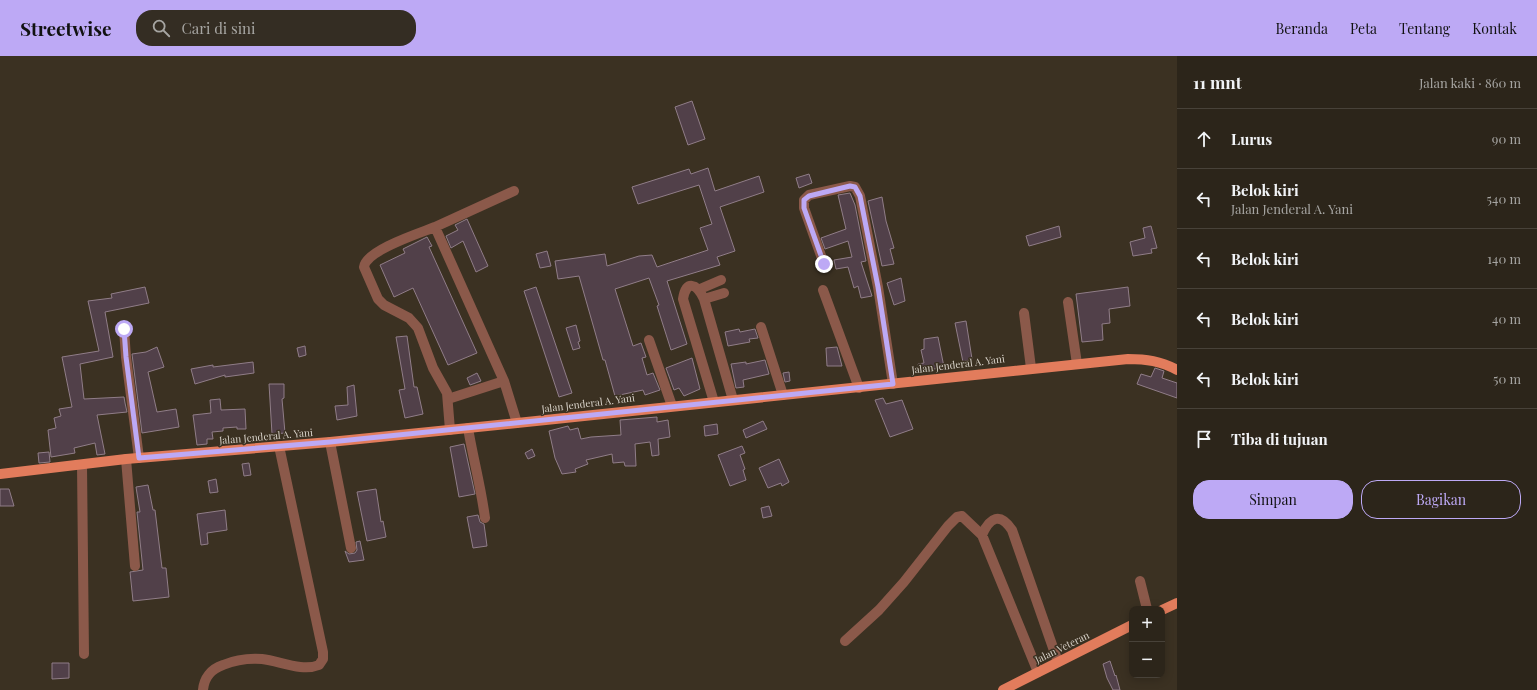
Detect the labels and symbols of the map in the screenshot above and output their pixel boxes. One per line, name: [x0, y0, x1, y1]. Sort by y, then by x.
route end: [815, 255, 833, 273]
route start: [115, 320, 133, 338]
street label: Jalan Jenderal A. Yani: [910, 351, 1006, 377]
street label: Jalan Jenderal A. Yani: [540, 390, 636, 416]
street label: Jalan Jenderal A. Yani: [218, 425, 313, 447]
street label: Jalan Veteran: [1032, 628, 1091, 667]

